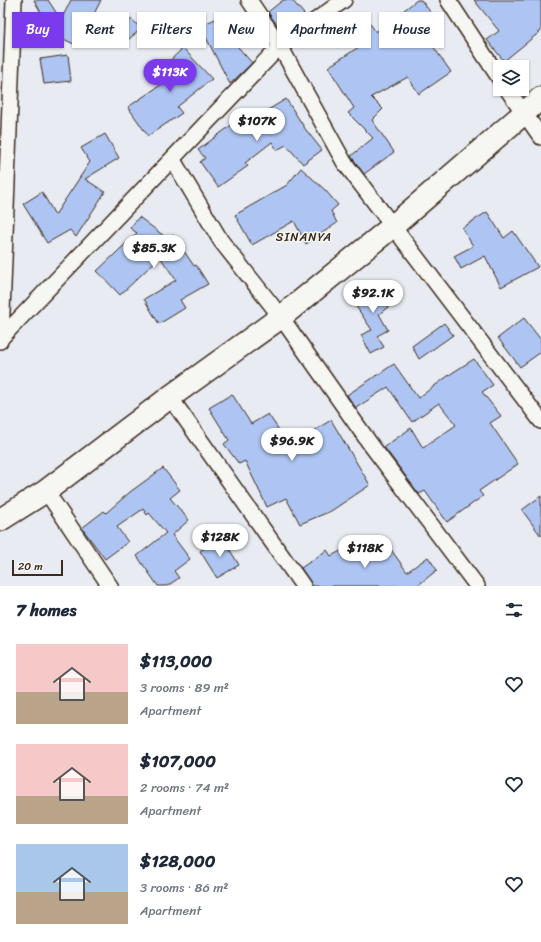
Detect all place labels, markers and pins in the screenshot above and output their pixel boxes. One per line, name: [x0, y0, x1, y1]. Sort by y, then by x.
pin: $113K: [142, 59, 198, 93]
pin: $107K: [229, 108, 285, 142]
pin: $85.3K: [121, 235, 187, 269]
pin: $92.1K: [340, 280, 406, 314]
pin: $96.9K: [259, 428, 325, 462]
pin: $128K: [192, 524, 248, 558]
pin: $118K: [337, 535, 393, 569]

